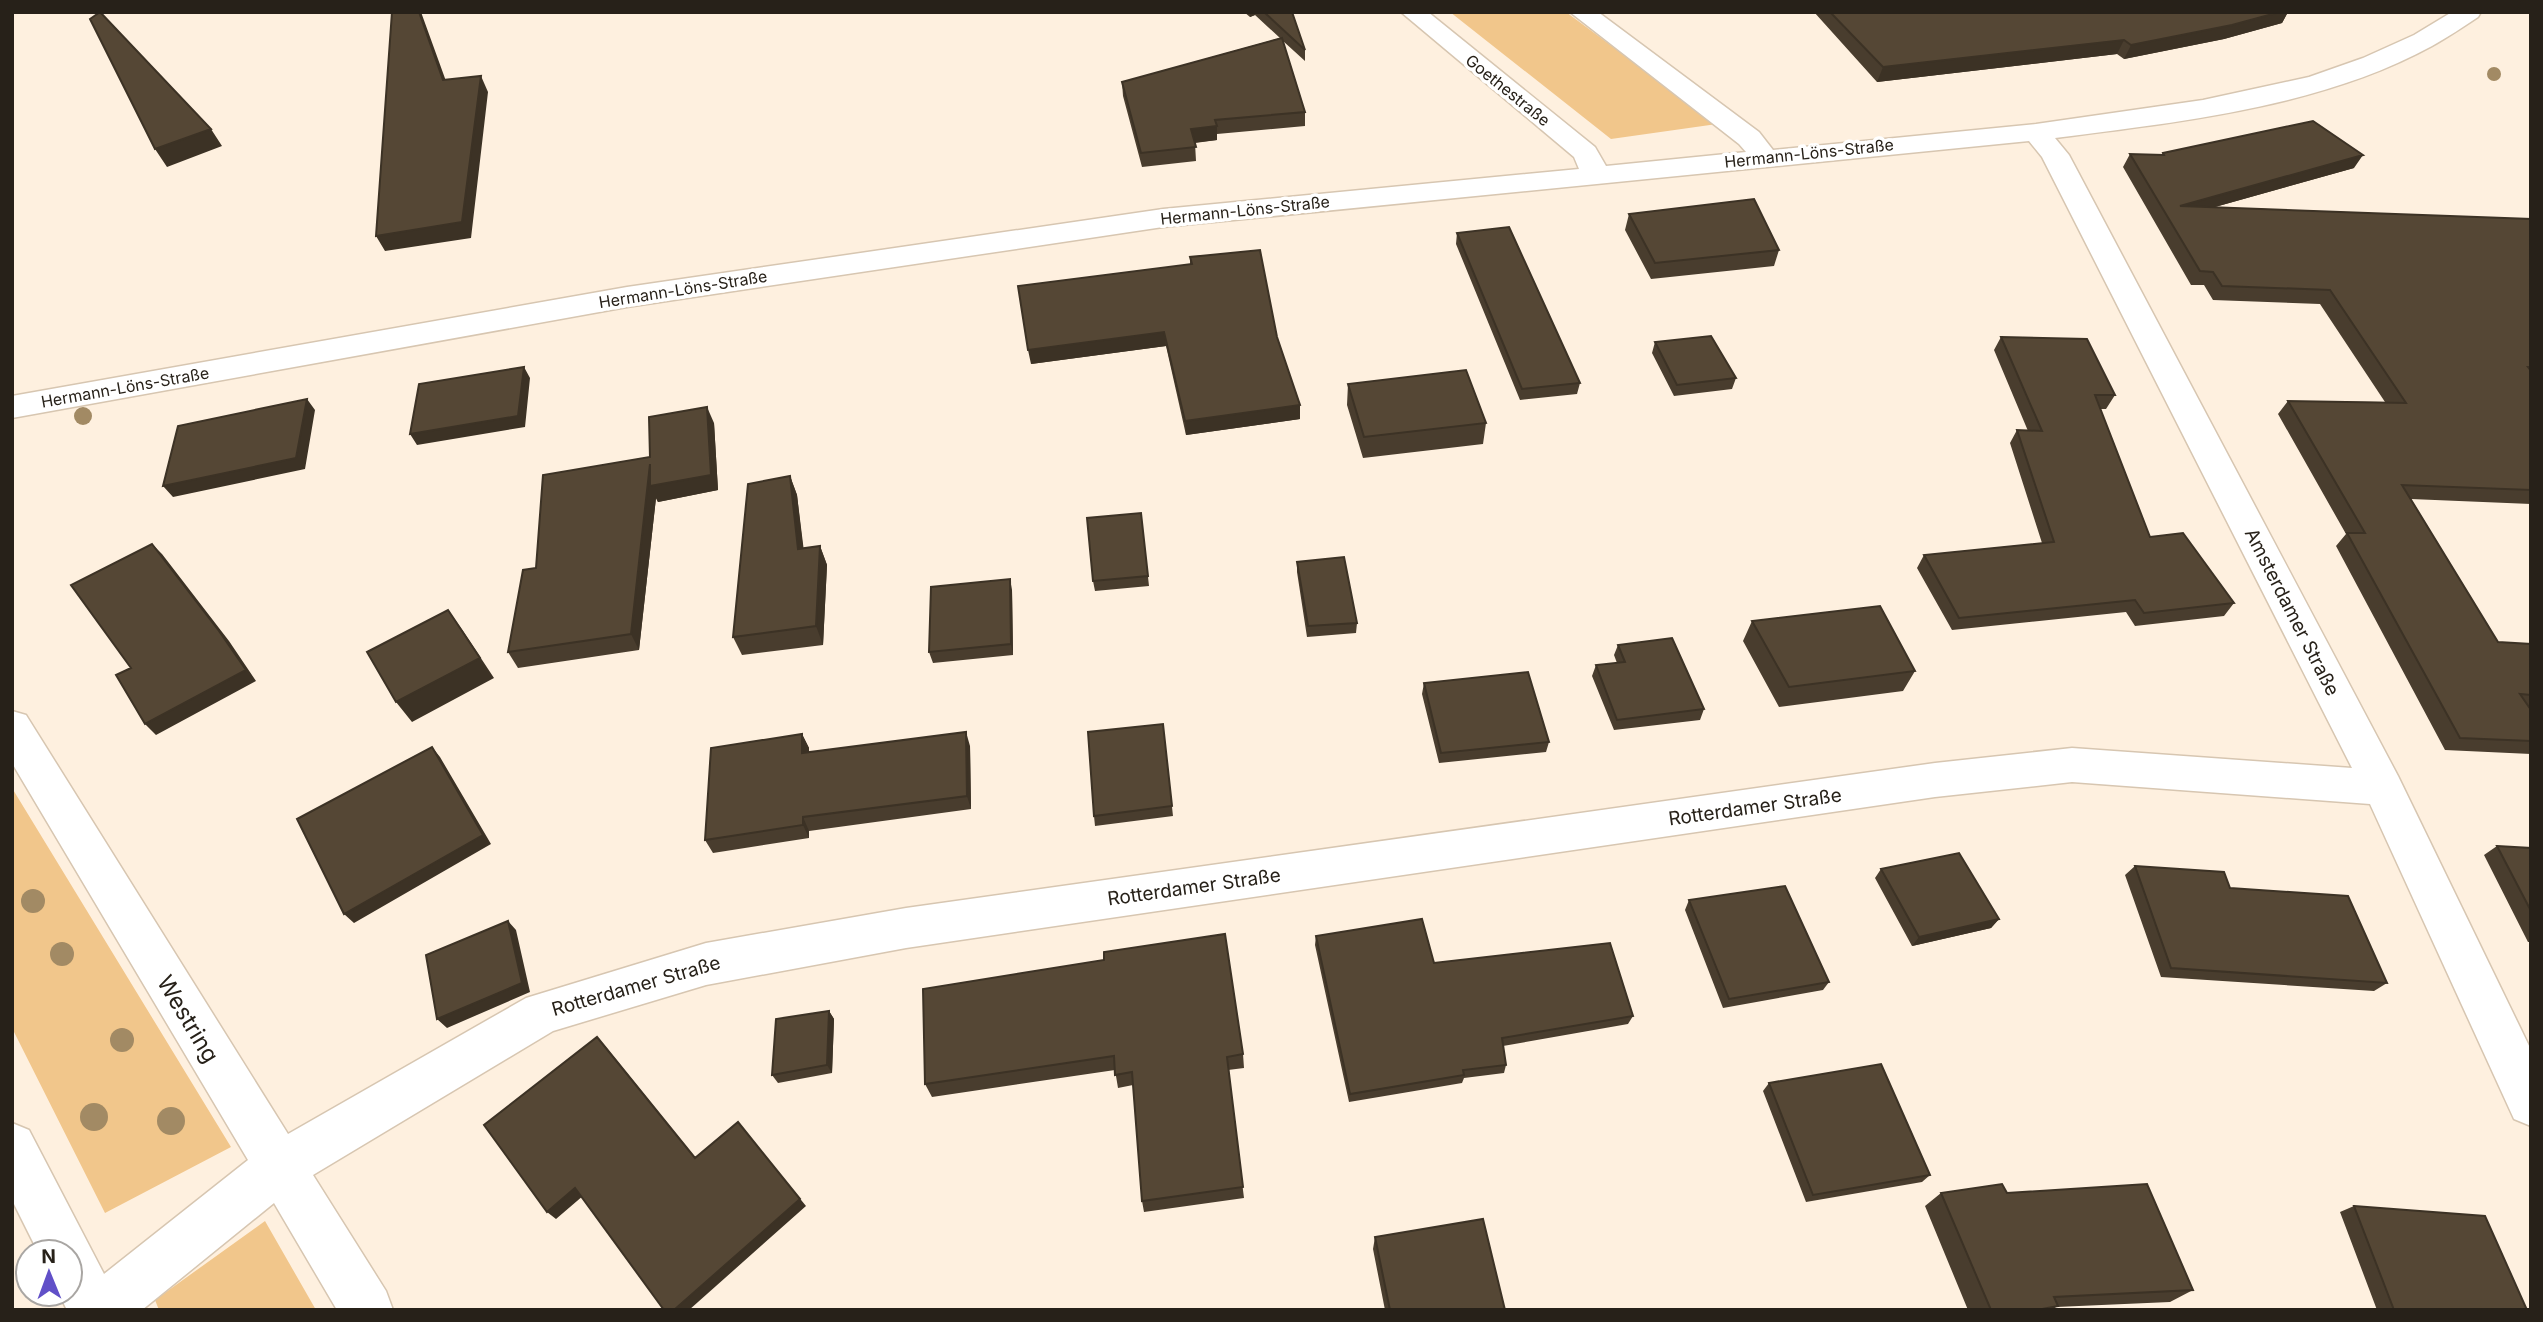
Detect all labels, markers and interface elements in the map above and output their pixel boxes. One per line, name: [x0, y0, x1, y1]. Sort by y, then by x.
street label: Goethestraße: [1462, 50, 1554, 130]
street label: Hermann-Löns-Straße: [1723, 134, 1895, 172]
street label: Hermann-Löns-Straße: [1159, 191, 1331, 229]
street label: Hermann-Löns-Straße: [597, 266, 769, 312]
street label: Hermann-Löns-Straße: [39, 362, 211, 412]
street label: Amsterdamer Straße: [2240, 524, 2344, 700]
street label: Rotterdamer Straße: [1667, 783, 1843, 831]
street label: Rotterdamer Straße: [1106, 863, 1282, 911]
street label: Rotterdamer Straße: [549, 951, 723, 1021]
street label: Westring: [151, 970, 225, 1068]
north arrow: [14, 1238, 84, 1308]
text: N: [41, 1245, 56, 1268]

